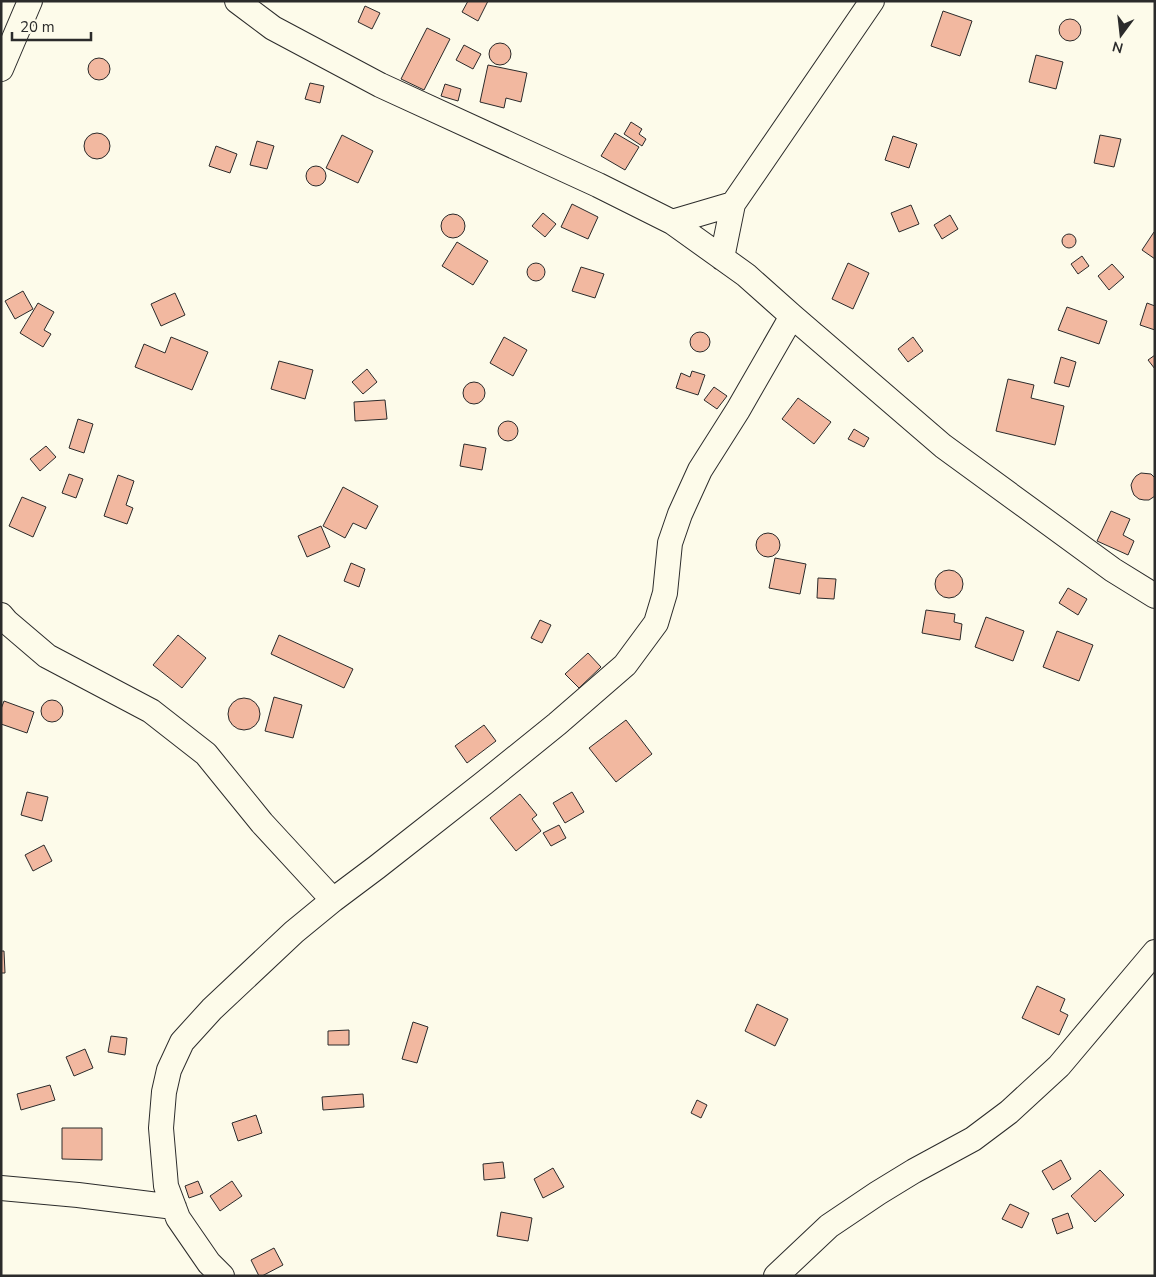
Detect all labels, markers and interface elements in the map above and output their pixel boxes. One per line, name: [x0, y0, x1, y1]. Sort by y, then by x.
scale bar: [12, 10, 91, 42]
north arrow: [1096, 10, 1146, 60]
text: 20 m: [20, 17, 55, 37]
text: N: [1110, 37, 1125, 58]

